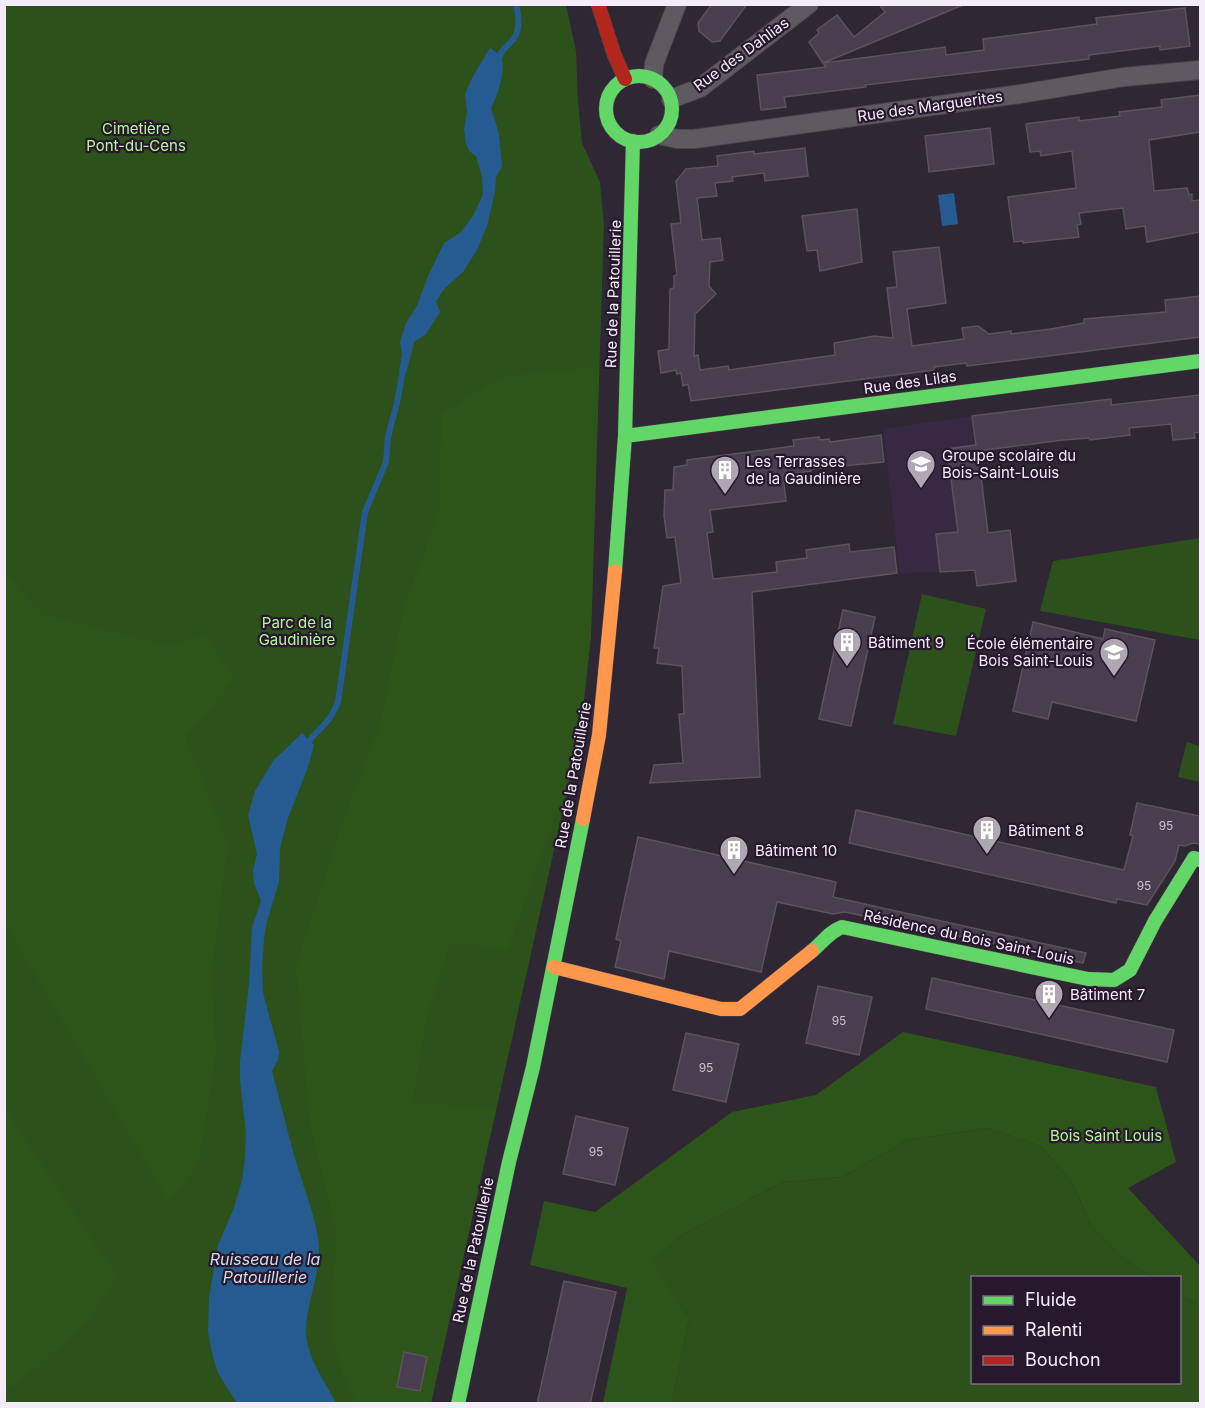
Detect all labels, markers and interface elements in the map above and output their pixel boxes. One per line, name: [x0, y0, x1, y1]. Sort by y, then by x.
street label: Rue des Dahlias: [690, 13, 792, 95]
street label: Rue des Marguerites: [856, 86, 1004, 126]
park label: Cimetière Pont-du-Cens: [86, 119, 186, 155]
street label: Rue de la Patouillerie: [601, 219, 625, 369]
street label: Rue des Lilas: [862, 366, 958, 398]
place label: Groupe scolaire du Bois-Saint-Louis: [942, 446, 1076, 482]
school or university icon: Groupe scolaire du Bois-Saint-Louis: [905, 448, 937, 490]
place label: Les Terrasses de la Gaudinière: [746, 452, 861, 488]
building icon: Les Terrasses de la Gaudinière: [709, 454, 741, 496]
park label: Parc de la Gaudinière: [259, 613, 335, 649]
building icon: Bâtiment 9: [831, 626, 863, 668]
place label: Bâtiment 9: [868, 633, 944, 652]
place label: École élémentaire Bois Saint-Louis: [967, 634, 1093, 670]
school or university icon: École élémentaire Bois Saint-Louis: [1098, 636, 1130, 678]
street label: Rue de la Patouillerie: [551, 700, 595, 850]
building icon: Bâtiment 8: [971, 814, 1003, 856]
house number: 95: [1159, 818, 1173, 833]
place label: Bâtiment 8: [1008, 821, 1084, 840]
building icon: Bâtiment 10: [718, 834, 750, 876]
place label: Bâtiment 10: [755, 841, 837, 860]
house number: 95: [1137, 878, 1151, 893]
street label: Résidence du Bois Saint-Louis: [862, 905, 1076, 969]
building icon: Bâtiment 7: [1033, 978, 1065, 1020]
place label: Bâtiment 7: [1070, 985, 1145, 1004]
house number: 95: [832, 1013, 846, 1028]
house number: 95: [699, 1060, 713, 1075]
park label: Bois Saint Louis: [1050, 1126, 1162, 1145]
house number: 95: [589, 1144, 603, 1159]
street label: Rue de la Patouillerie: [448, 1175, 498, 1325]
water label: Ruisseau de la Patouillerie: [210, 1249, 321, 1287]
legend: [971, 1276, 1181, 1384]
text: Fluide: [1025, 1289, 1077, 1310]
text: Ralenti: [1025, 1319, 1082, 1340]
text: Bouchon: [1025, 1349, 1101, 1370]

